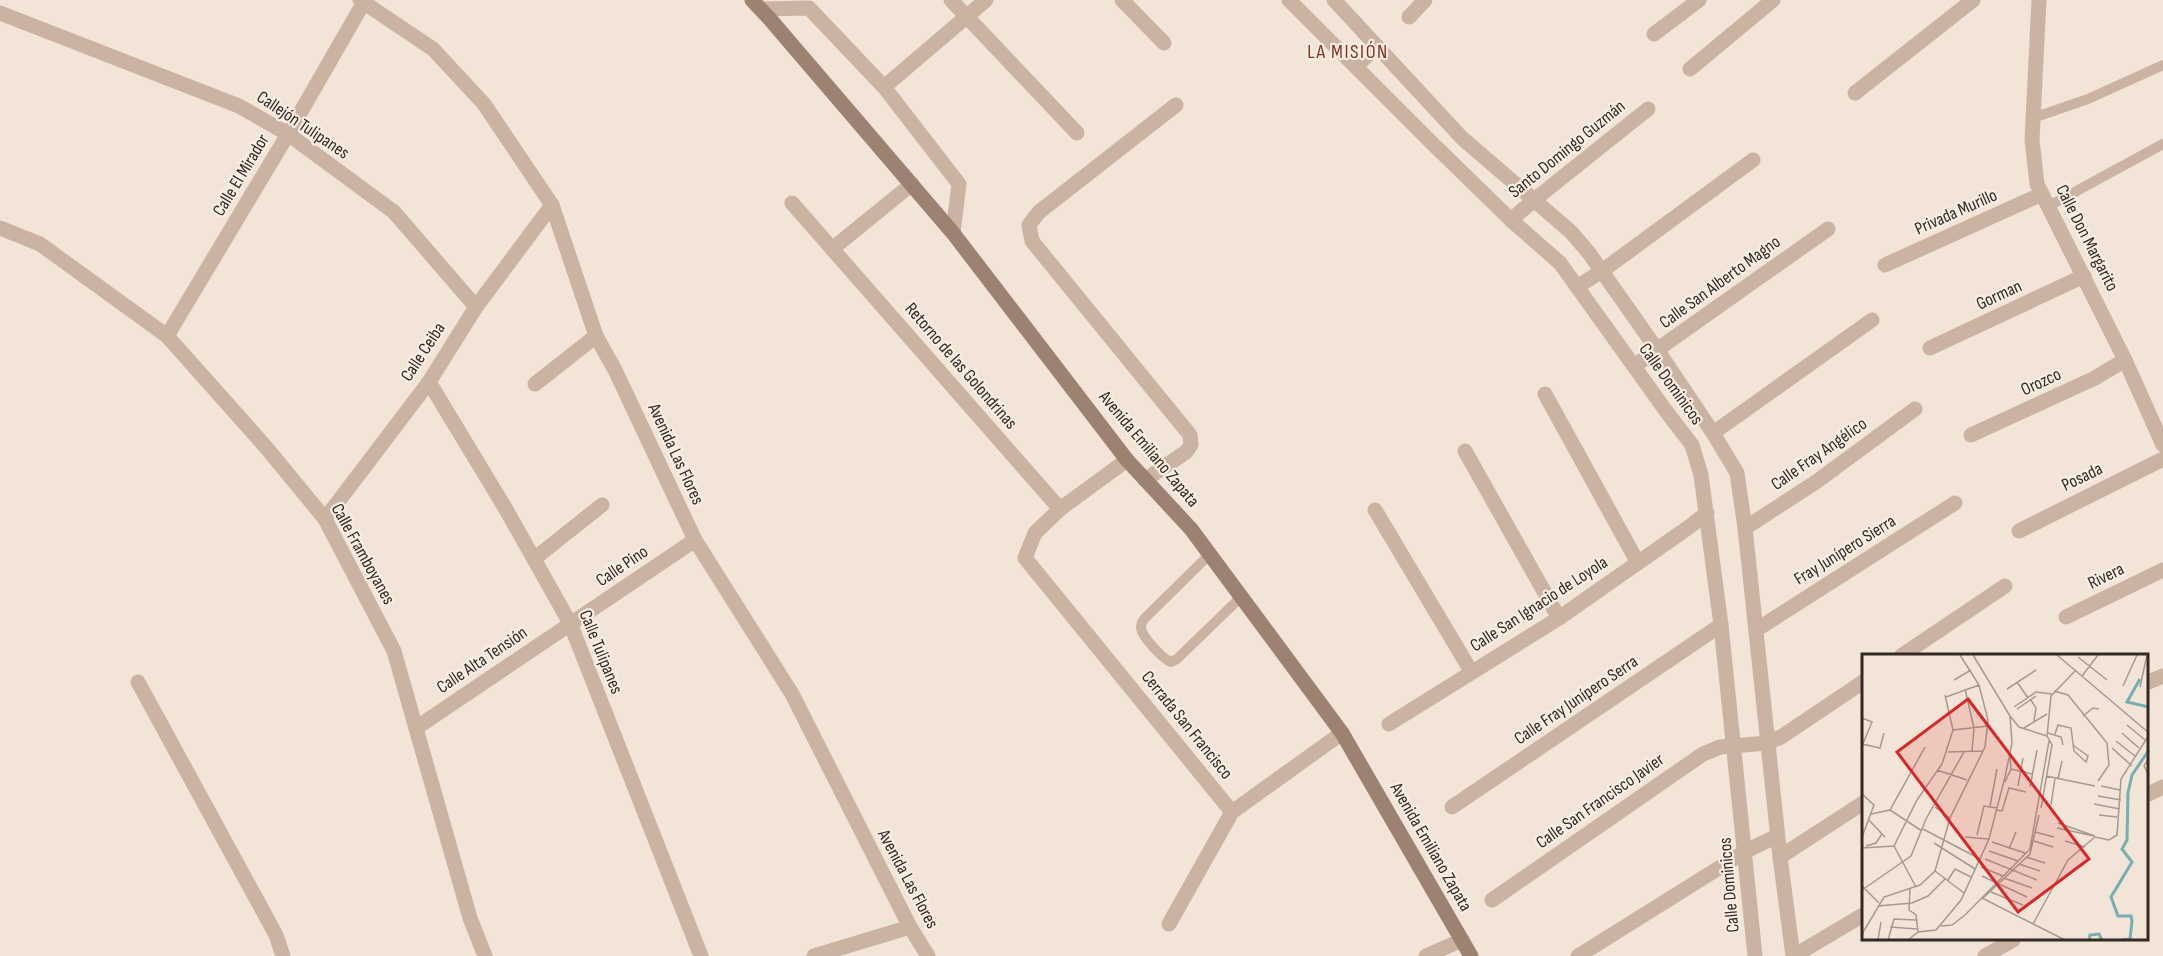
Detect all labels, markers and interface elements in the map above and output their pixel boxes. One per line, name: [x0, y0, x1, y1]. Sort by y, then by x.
district label: LA MISIÓN: [1307, 40, 1389, 64]
street label: Callejón Tulipanes: [253, 86, 353, 164]
street label: Santo Domingo Guzmán: [1505, 96, 1629, 202]
street label: Calle El Mirador: [208, 130, 274, 220]
street label: Calle Don Margarito: [2051, 181, 2123, 295]
street label: Privada Murillo: [1912, 185, 2000, 239]
street label: Calle San Alberto Magno: [1655, 231, 1785, 333]
street label: Gorman: [1973, 275, 2025, 315]
street label: Retorno de las Golondrinas: [900, 298, 1022, 434]
street label: Calle Ceiba: [396, 319, 450, 385]
street label: Calle Dominicos: [1634, 339, 1708, 429]
street label: Orozco: [2018, 364, 2064, 400]
street label: Avenida Emiliano Zapata: [1094, 386, 1204, 511]
street label: Avenida Las Flores: [643, 399, 709, 508]
street label: Calle Fray Angélico: [1767, 413, 1871, 495]
street label: Posada: [2058, 458, 2106, 496]
street label: Calle Framboyanes: [327, 500, 399, 608]
street label: Fray Junípero Sierra: [1790, 510, 1900, 590]
street label: Calle Pino: [592, 541, 652, 591]
street label: Calle San Ignacio de Loyola: [1466, 552, 1612, 656]
street label: Rivera: [2085, 558, 2128, 594]
street label: Calle Tulipanes: [575, 607, 627, 697]
street label: Calle Alta Tensión: [433, 622, 531, 698]
street label: Calle Fray Junípero Serra: [1510, 651, 1642, 749]
inset map: [1862, 654, 2148, 941]
street label: Cerrada San Francisco: [1137, 667, 1237, 783]
street label: Calle San Francisco Javier: [1532, 749, 1668, 853]
street label: Avenida Emiliano Zapata: [1385, 778, 1476, 915]
street label: Avenida Las Flores: [873, 825, 943, 932]
street label: Calle Dominicos: [1714, 837, 1744, 933]

